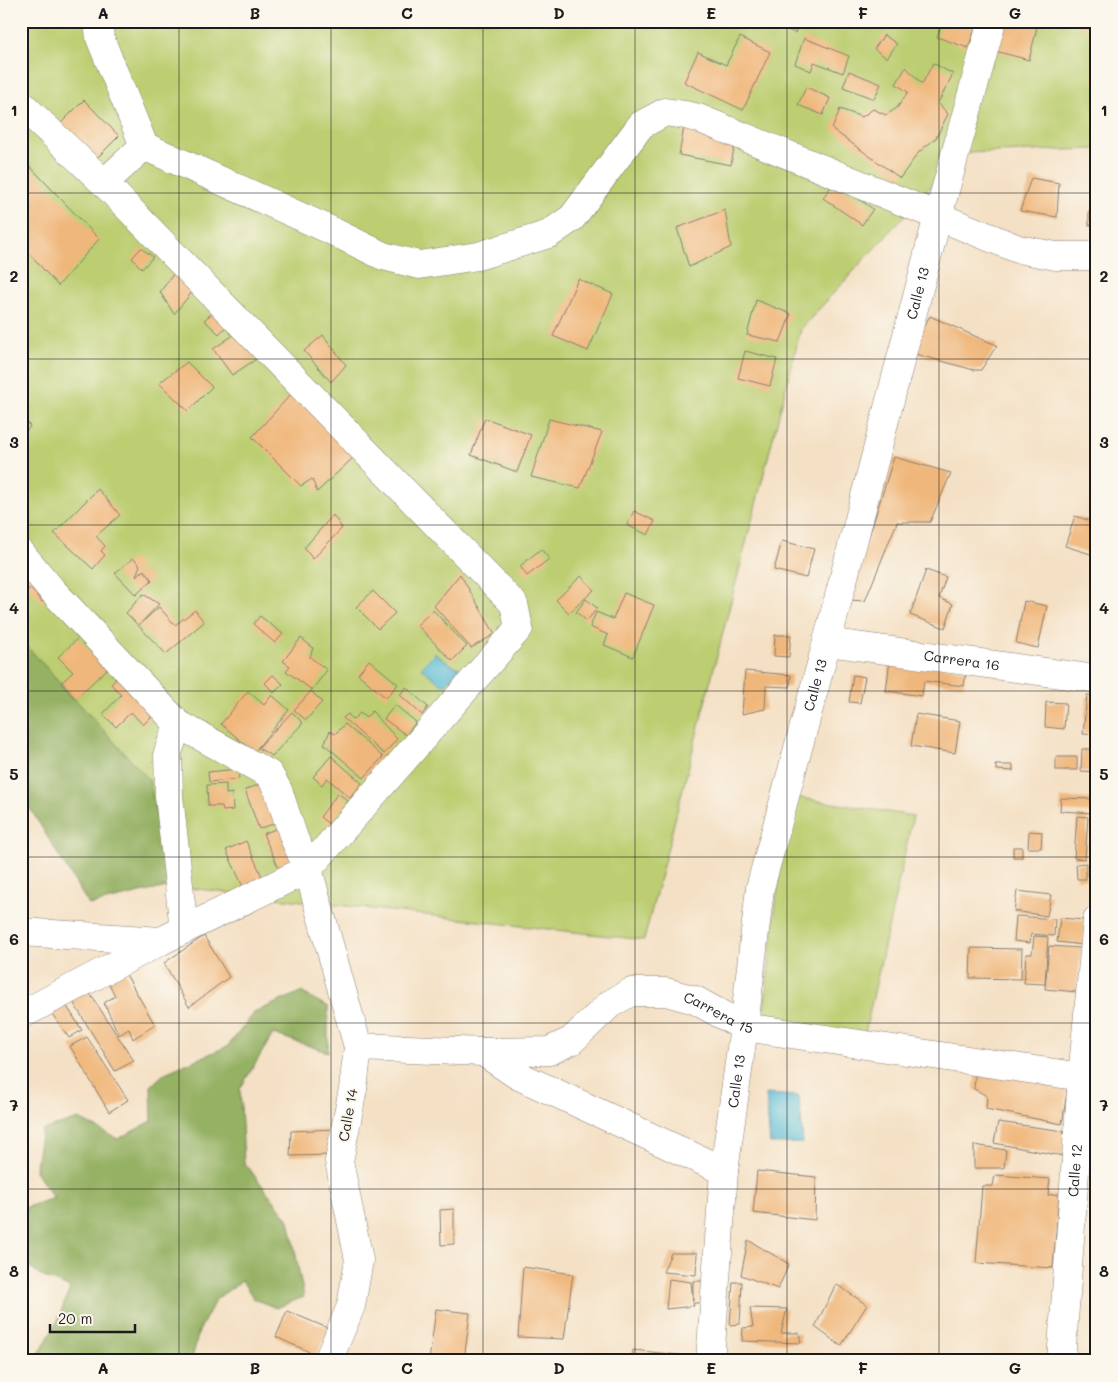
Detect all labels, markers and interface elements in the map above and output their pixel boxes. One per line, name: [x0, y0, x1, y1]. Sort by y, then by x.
text: A: [97, 2, 109, 23]
text: B: [250, 2, 260, 23]
text: C: [401, 2, 413, 23]
text: D: [553, 2, 565, 23]
text: E: [706, 2, 716, 23]
text: F: [858, 2, 868, 23]
text: G: [1009, 2, 1021, 23]
text: 1: [10, 99, 18, 120]
text: 1: [1100, 99, 1108, 120]
text: 2: [10, 265, 19, 286]
street label: Calle 13: [901, 265, 933, 322]
text: 2: [1100, 265, 1109, 286]
text: 3: [9, 431, 19, 452]
text: 3: [1099, 431, 1109, 452]
text: 4: [9, 597, 19, 618]
text: 4: [1099, 597, 1109, 618]
street label: Carrera 16: [923, 645, 1001, 675]
street label: Calle 13: [799, 657, 831, 713]
text: 5: [9, 763, 19, 784]
text: 5: [1099, 763, 1109, 784]
text: 6: [9, 928, 19, 949]
text: 6: [1099, 928, 1109, 949]
street label: Carrera 15: [682, 987, 754, 1037]
street label: Calle 13: [723, 1054, 749, 1109]
street label: Calle 14: [334, 1086, 362, 1143]
text: 7: [10, 1094, 19, 1115]
text: 7: [1100, 1094, 1109, 1115]
street label: Calle 12: [1063, 1143, 1086, 1198]
text: 8: [9, 1260, 19, 1281]
text: 8: [1099, 1260, 1109, 1281]
scale bar: [50, 1302, 135, 1334]
text: 20 m: [58, 1308, 92, 1328]
text: A: [97, 1357, 109, 1378]
text: B: [250, 1357, 260, 1378]
text: C: [401, 1357, 413, 1378]
text: D: [553, 1357, 565, 1378]
text: E: [706, 1357, 716, 1378]
text: F: [858, 1357, 868, 1378]
text: G: [1009, 1357, 1021, 1378]

